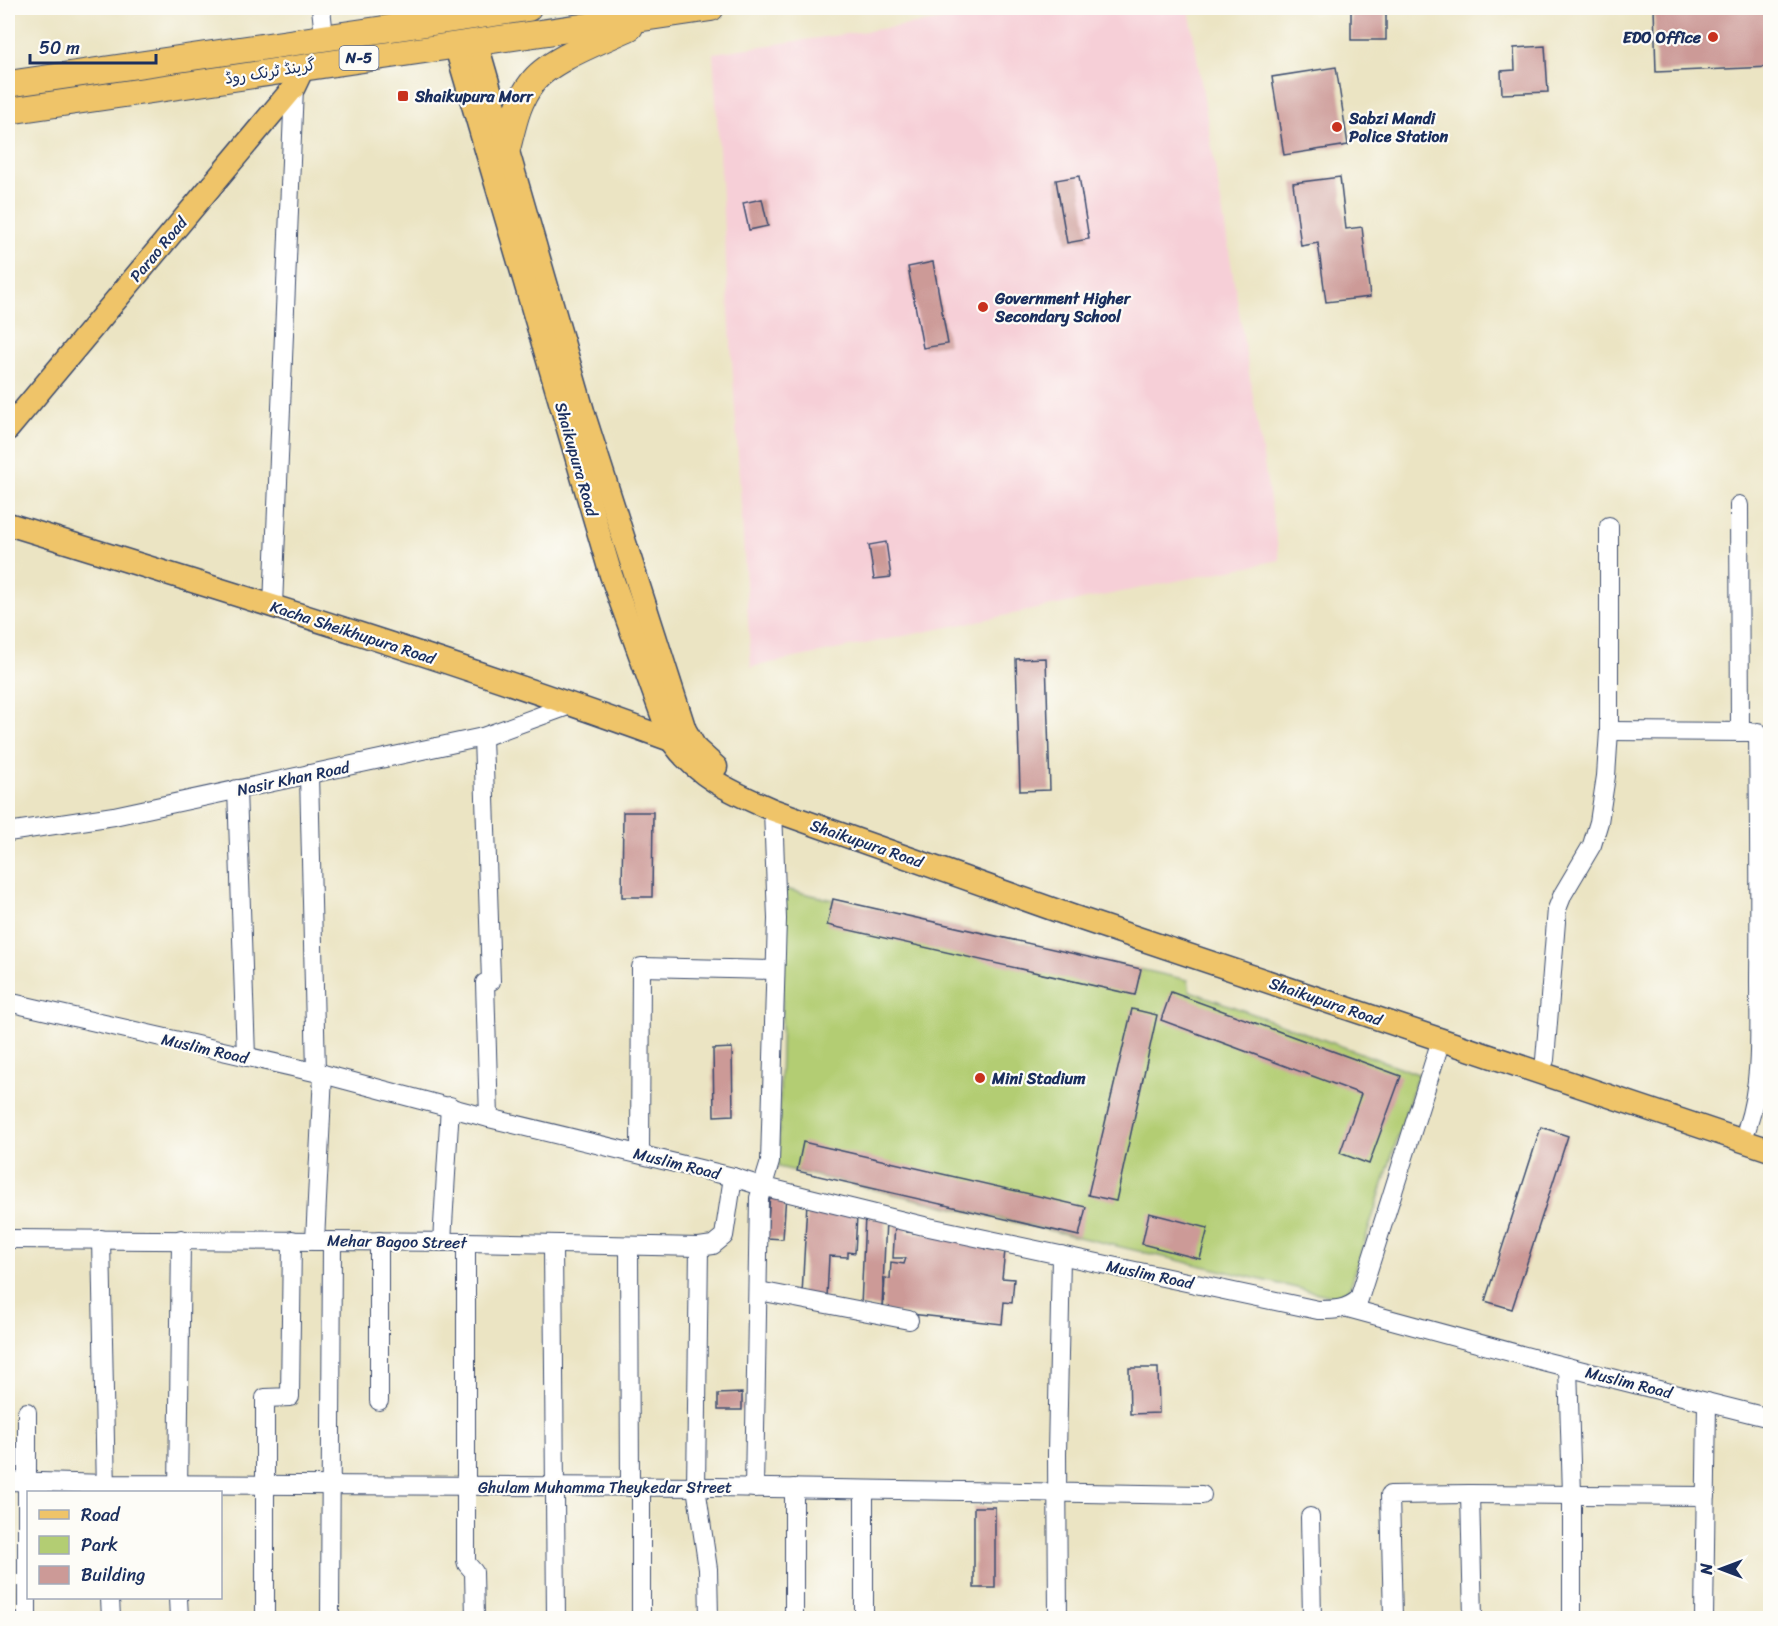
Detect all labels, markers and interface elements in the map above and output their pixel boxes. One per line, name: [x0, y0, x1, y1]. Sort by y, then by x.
place label: EDO Office: [1623, 23, 1702, 52]
scale bar: [30, 27, 156, 65]
marker: EDO Office: [1706, 30, 1720, 44]
text: 50 m: [39, 32, 80, 64]
road number: N-5: [340, 46, 378, 70]
street label: گرینڈ ٹرنک روڈ: [223, 50, 318, 93]
place label: Shaikupura Morr: [414, 82, 534, 111]
marker: Shaikupura Morr: [396, 89, 410, 103]
place label: Sabzi Mandi Police Station: [1348, 104, 1449, 151]
marker: Sabzi Mandi Police Station: [1330, 120, 1344, 134]
street label: Parao Road: [122, 209, 196, 289]
place label: Government Higher Secondary School: [994, 284, 1132, 331]
marker: Government Higher Secondary School: [976, 300, 990, 314]
street label: Shaikupura Road: [546, 399, 607, 521]
street label: Kacha Sheikhupura Road: [266, 592, 441, 673]
street label: Nasir Khan Road: [234, 752, 354, 805]
street label: Shaikupura Road: [806, 811, 929, 877]
street label: Shaikupura Road: [1265, 969, 1388, 1035]
street label: Muslim Road: [159, 1024, 253, 1073]
place label: Mini Stadium: [991, 1064, 1086, 1093]
marker: Mini Stadium: [973, 1071, 987, 1085]
street label: Muslim Road: [630, 1139, 725, 1189]
street label: Mehar Bagoo Street: [327, 1226, 468, 1257]
street label: Muslim Road: [1104, 1251, 1198, 1298]
street label: Muslim Road: [1582, 1358, 1677, 1408]
street label: Ghulam Muhamma Theykedar Street: [478, 1473, 732, 1502]
legend: [27, 1491, 222, 1599]
text: Road: [81, 1499, 121, 1531]
text: Park: [81, 1529, 118, 1561]
north arrow: [1691, 1539, 1751, 1599]
text: Building: [81, 1559, 145, 1591]
text: N: [1692, 1563, 1721, 1576]

